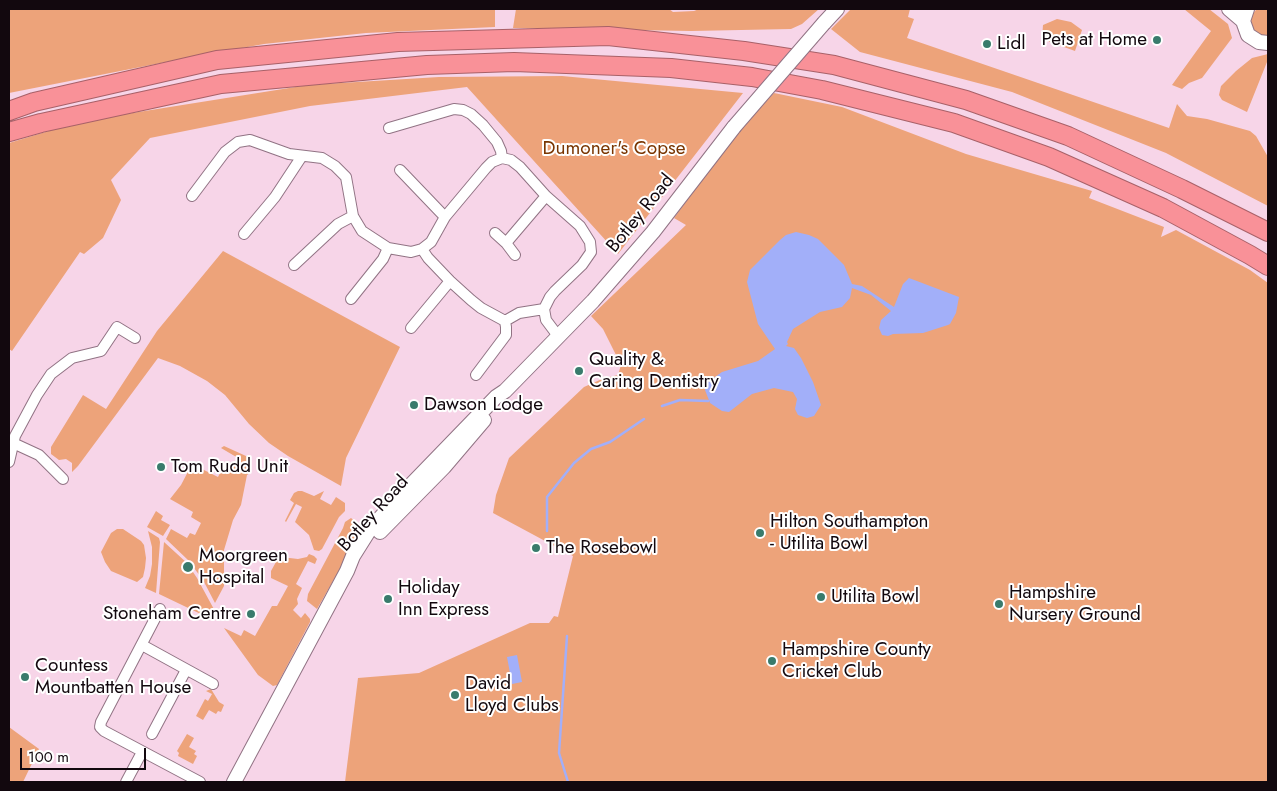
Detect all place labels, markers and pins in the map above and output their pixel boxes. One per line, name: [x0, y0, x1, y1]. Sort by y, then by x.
place label: Pets at Home: [1041, 29, 1147, 51]
place label: Lidl: [997, 33, 1026, 55]
marker: Pets at Home: [1151, 34, 1163, 46]
marker: Lidl: [981, 38, 993, 50]
place label: Quality & Caring Dentistry: [589, 349, 719, 393]
marker: Quality & Caring Dentistry: [573, 365, 585, 377]
place label: Dawson Lodge: [424, 394, 543, 416]
marker: Dawson Lodge: [408, 399, 420, 411]
place label: Tom Rudd Unit: [171, 456, 288, 478]
marker: Tom Rudd Unit: [155, 461, 167, 473]
place label: Hilton Southampton - Utilita Bowl: [770, 511, 928, 555]
marker: Hilton Southampton - Utilita Bowl: [754, 527, 766, 539]
place label: The Rosebowl: [546, 537, 657, 559]
marker: The Rosebowl: [530, 542, 542, 554]
place label: Moorgreen Hospital: [199, 545, 288, 589]
marker: Moorgreen Hospital: [181, 560, 195, 574]
place label: Holiday Inn Express: [398, 577, 489, 621]
place label: Hampshire Nursery Ground: [1009, 582, 1141, 626]
place label: Utilita Bowl: [831, 586, 919, 608]
marker: Utilita Bowl: [815, 591, 827, 603]
marker: Holiday Inn Express: [382, 593, 394, 605]
marker: Hampshire Nursery Ground: [993, 598, 1005, 610]
place label: Stoneham Centre: [103, 603, 241, 625]
marker: Stoneham Centre: [245, 608, 257, 620]
place label: Hampshire County Cricket Club: [782, 639, 931, 683]
place label: Countess Mountbatten House: [35, 655, 191, 699]
marker: Hampshire County Cricket Club: [766, 655, 778, 667]
marker: Countess Mountbatten House: [19, 671, 31, 683]
place label: David Lloyd Clubs: [465, 673, 559, 717]
marker: David Lloyd Clubs: [449, 689, 461, 701]

